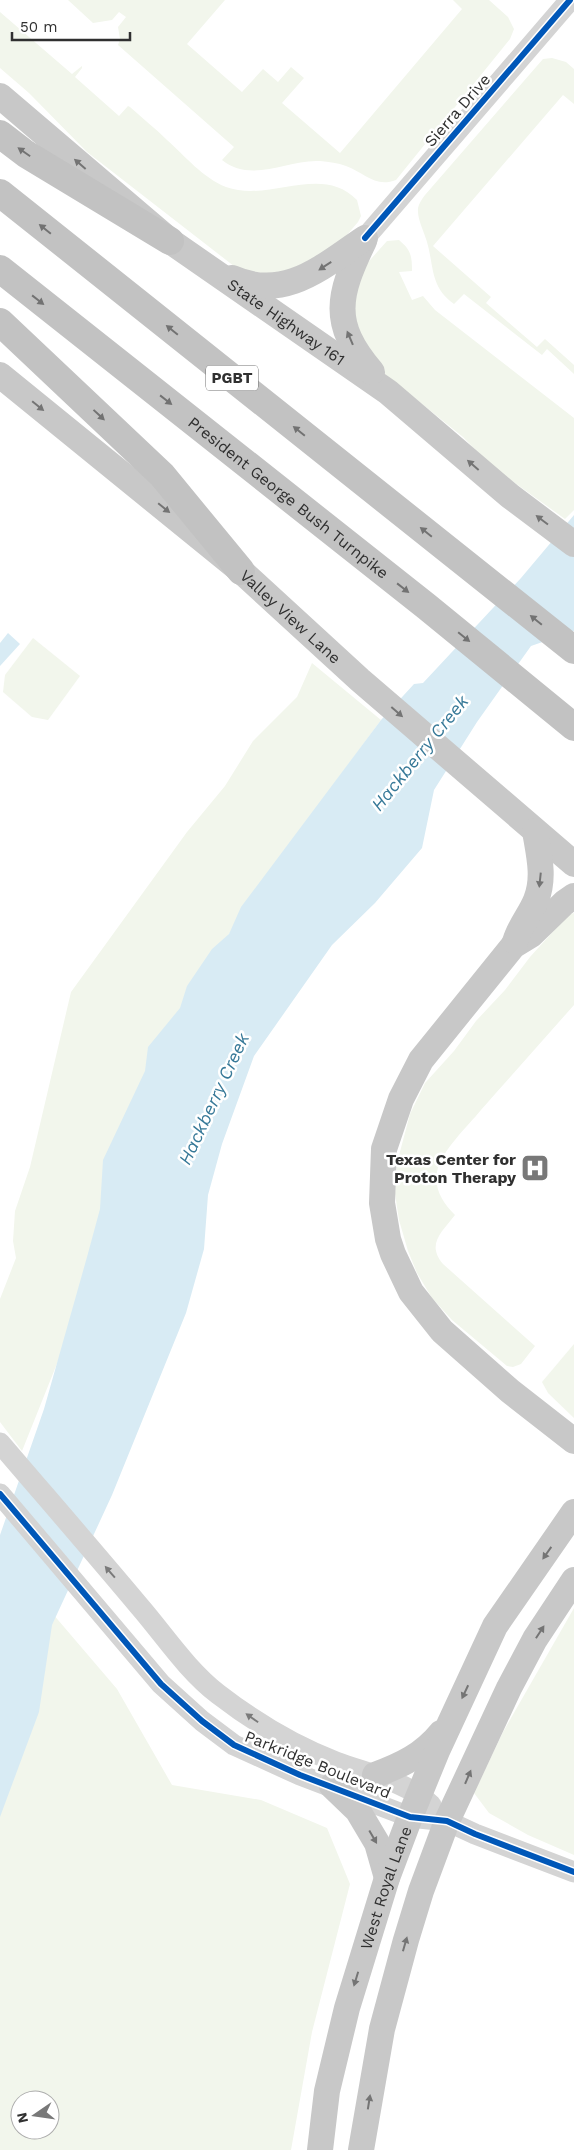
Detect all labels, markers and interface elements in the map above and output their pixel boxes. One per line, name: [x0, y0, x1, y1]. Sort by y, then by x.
scale bar: [12, 10, 130, 42]
text: 50 m: [20, 18, 57, 36]
street label: Sierra Drive: [421, 70, 494, 151]
one-way arrow: [17, 147, 31, 157]
one-way arrow: [74, 159, 86, 170]
one-way arrow: [38, 223, 51, 234]
one-way arrow: [319, 261, 332, 271]
street label: State Highway 161: [224, 275, 348, 369]
one-way arrow: [31, 294, 44, 305]
one-way arrow: [165, 325, 179, 335]
one-way arrow: [346, 330, 354, 345]
road number: PGBT: [206, 366, 258, 390]
one-way arrow: [159, 395, 172, 406]
one-way arrow: [31, 401, 44, 412]
one-way arrow: [93, 409, 105, 421]
street label: President George Bush Turnpike: [184, 413, 392, 583]
one-way arrow: [293, 426, 306, 437]
one-way arrow: [467, 459, 480, 470]
one-way arrow: [157, 503, 170, 514]
one-way arrow: [536, 515, 549, 526]
one-way arrow: [420, 527, 433, 538]
street label: Valley View Lane: [236, 566, 345, 668]
one-way arrow: [396, 582, 409, 593]
one-way arrow: [529, 615, 543, 625]
one-way arrow: [457, 631, 470, 642]
water label: Hackberry Creek: [367, 690, 473, 815]
one-way arrow: [391, 706, 403, 717]
one-way arrow: [536, 872, 544, 888]
water label: Hackberry Creek: [174, 1029, 254, 1168]
place label: Texas Center for Proton Therapy: [386, 1150, 517, 1187]
hospital icon: Texas Center for Proton Therapy: [520, 1153, 550, 1183]
one-way arrow: [542, 1546, 552, 1560]
one-way arrow: [104, 1566, 116, 1578]
one-way arrow: [535, 1625, 544, 1638]
one-way arrow: [460, 1685, 468, 1699]
one-way arrow: [245, 1713, 259, 1722]
street label: Parkridge Boulevard: [242, 1726, 394, 1802]
one-way arrow: [464, 1770, 472, 1784]
street label: West Royal Lane: [357, 1824, 416, 1952]
one-way arrow: [369, 1829, 377, 1844]
one-way arrow: [401, 1936, 409, 1951]
one-way arrow: [352, 1972, 360, 1987]
north arrow: [10, 2090, 60, 2140]
one-way arrow: [365, 2093, 373, 2109]
text: N: [13, 2111, 31, 2125]

